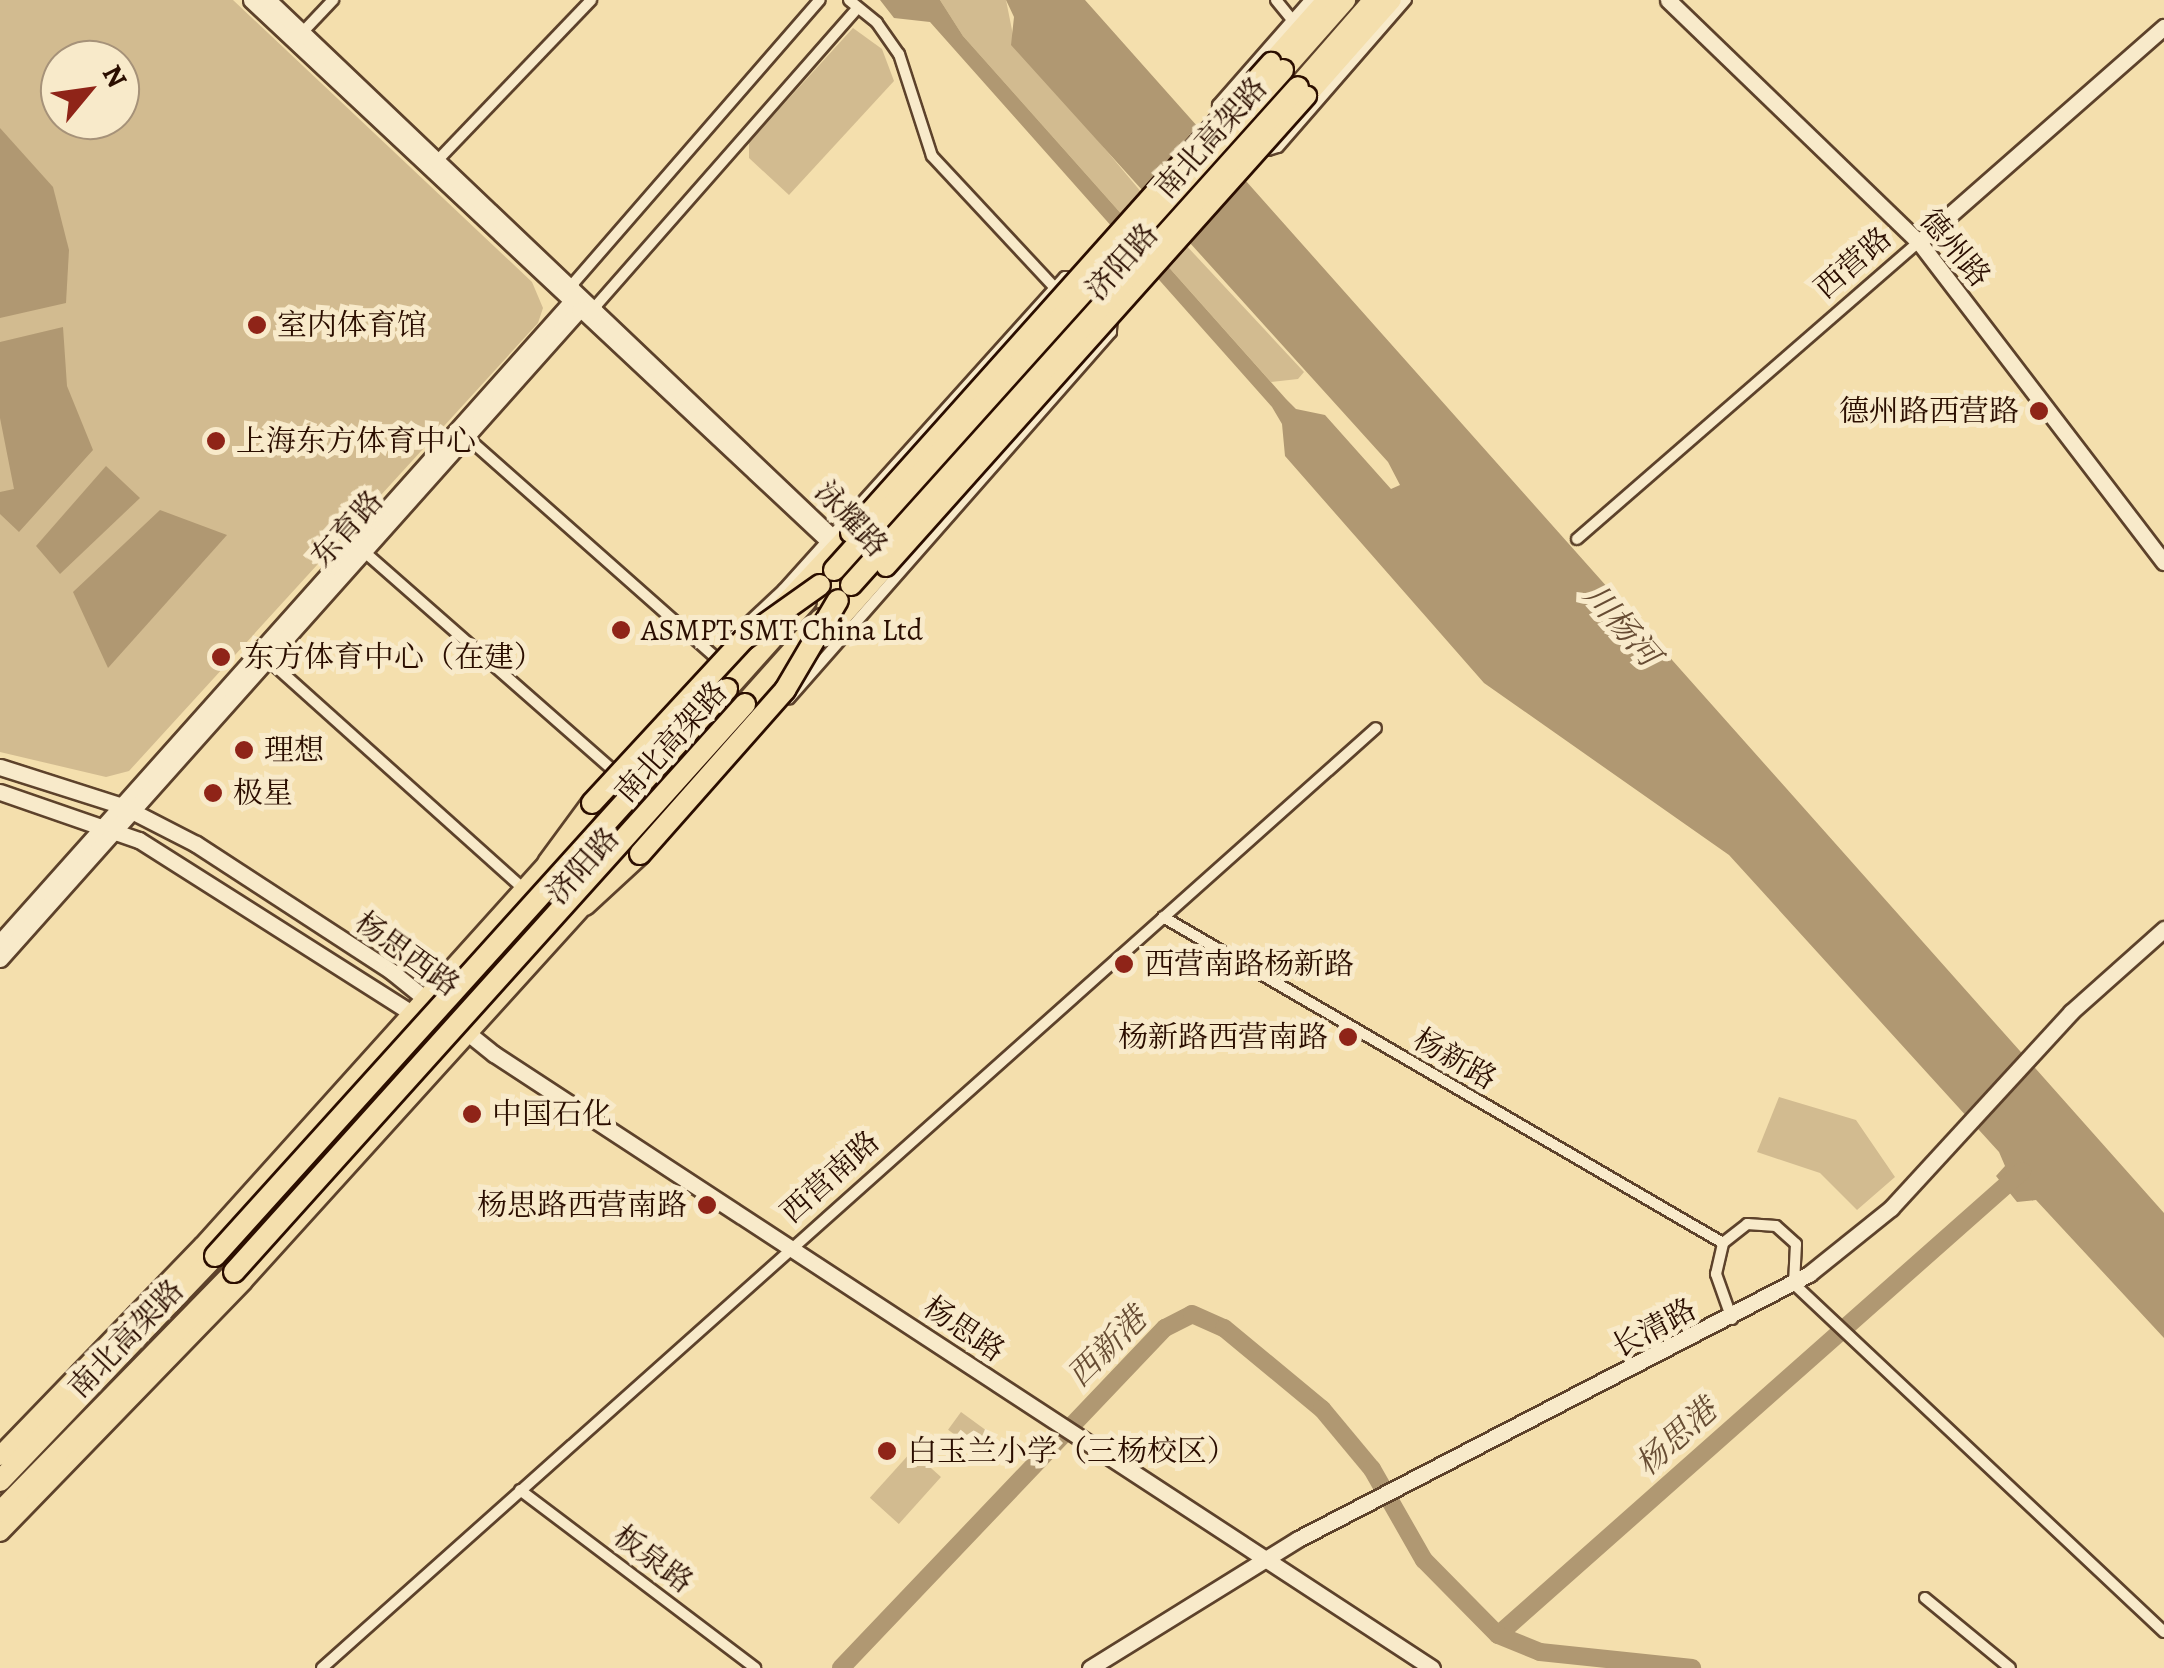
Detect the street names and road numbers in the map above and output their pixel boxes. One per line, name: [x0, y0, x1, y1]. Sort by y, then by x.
street label: 南北高架路: [1147, 70, 1275, 206]
street label: 德州路: [1912, 202, 1998, 294]
street label: 济阳路: [1079, 217, 1165, 307]
street label: 西营路: [1807, 220, 1899, 306]
street label: 泳耀路: [807, 474, 895, 564]
street label: 东育路: [304, 484, 390, 574]
street label: 南北高架路: [607, 674, 735, 810]
street label: 济阳路: [540, 821, 626, 911]
street label: 杨思西路: [348, 904, 466, 1004]
street label: 杨新路: [1407, 1021, 1503, 1097]
street label: 西营南路: [773, 1123, 887, 1231]
street label: 南北高架路: [61, 1273, 191, 1405]
street label: 杨思路: [917, 1289, 1011, 1369]
street label: 长清路: [1606, 1291, 1702, 1365]
street label: 板泉路: [606, 1518, 700, 1600]

